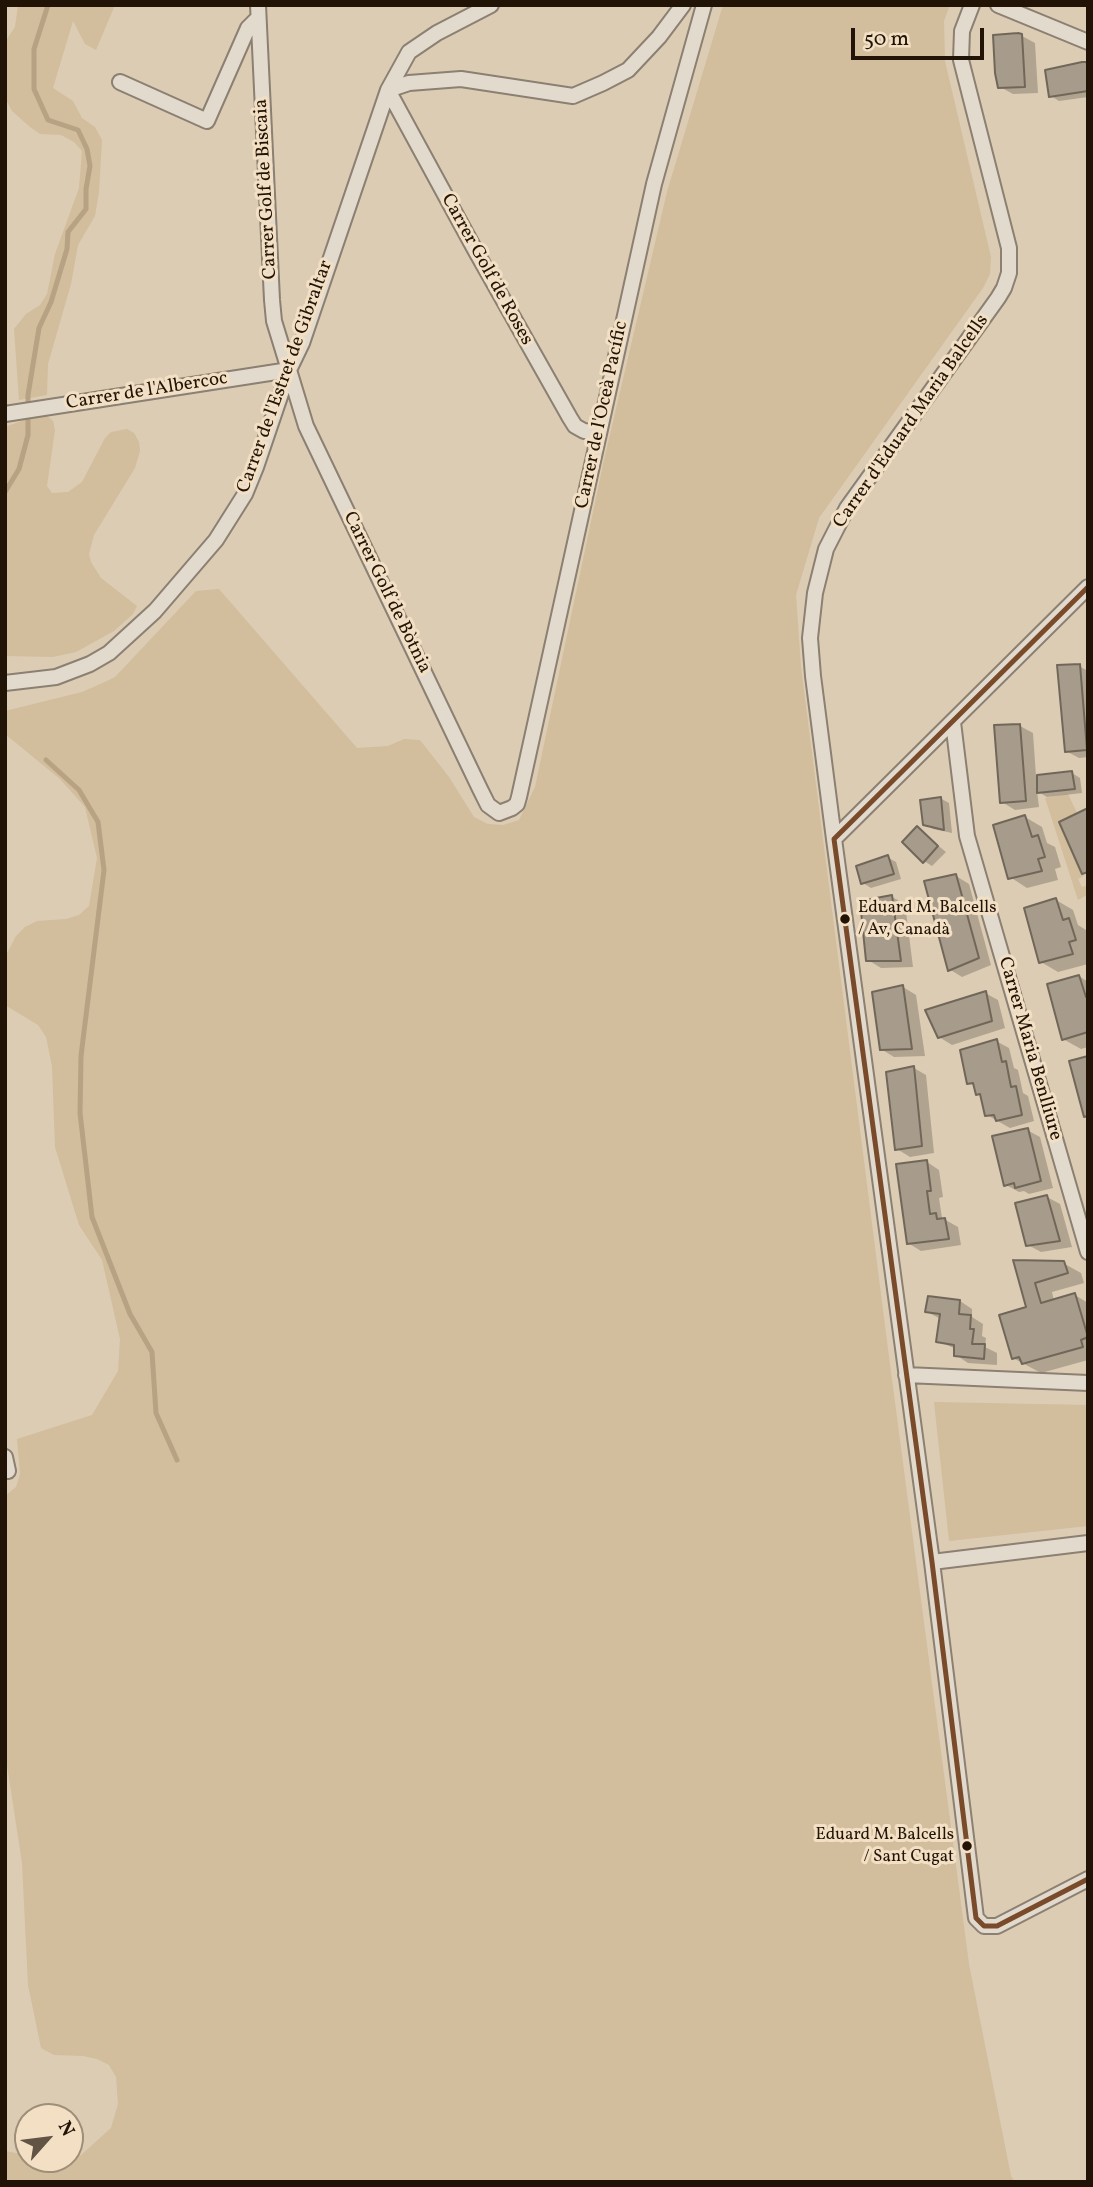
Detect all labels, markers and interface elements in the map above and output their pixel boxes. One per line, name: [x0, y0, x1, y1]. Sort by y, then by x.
scale bar: [855, 14, 988, 58]
text: 50 m: [864, 25, 909, 54]
street label: Carrer Golf de Biscaia: [251, 98, 283, 280]
street label: Carrer Golf de Roses: [435, 190, 537, 350]
street label: Carrer de l'Estret de Gibraltar: [233, 258, 339, 496]
street label: Carrer d'Eduard Maria Balcells: [829, 311, 995, 533]
street label: Carrer de l'Oceà Pacífic: [572, 319, 634, 511]
street label: Carrer de l'Albercoc: [65, 368, 229, 416]
street label: Carrer Golf de Bòtnia: [337, 508, 435, 678]
place label: Eduard M. Balcells / Av, Canadà: [858, 899, 996, 939]
marker: Eduard M. Balcells / Av, Canadà: [838, 912, 852, 926]
street label: Carrer Maria Benlliure: [992, 955, 1066, 1143]
place label: Eduard M. Balcells / Sant Cugat: [816, 1826, 954, 1866]
marker: Eduard M. Balcells / Sant Cugat: [960, 1839, 974, 1853]
north arrow: [14, 2103, 84, 2173]
text: N: [51, 2117, 80, 2141]

